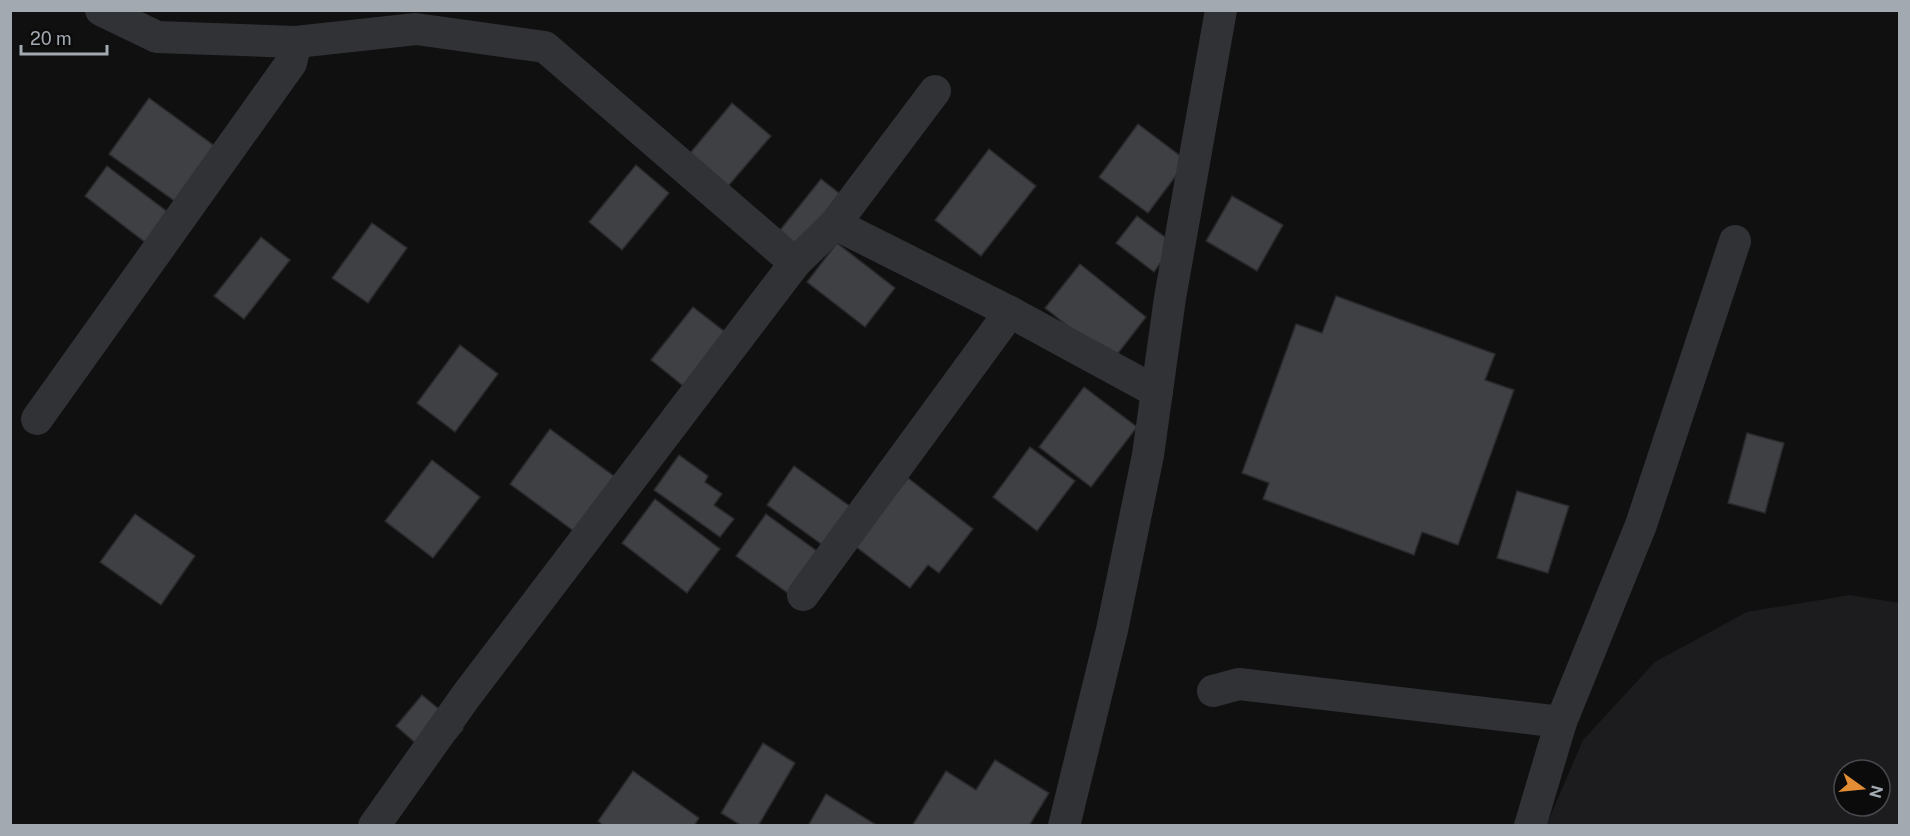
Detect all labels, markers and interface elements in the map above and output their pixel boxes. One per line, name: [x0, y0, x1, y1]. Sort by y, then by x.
scale bar: [21, 18, 106, 56]
text: 20 m: [30, 28, 72, 49]
north arrow: [1832, 758, 1892, 818]
text: N: [1865, 783, 1887, 800]

